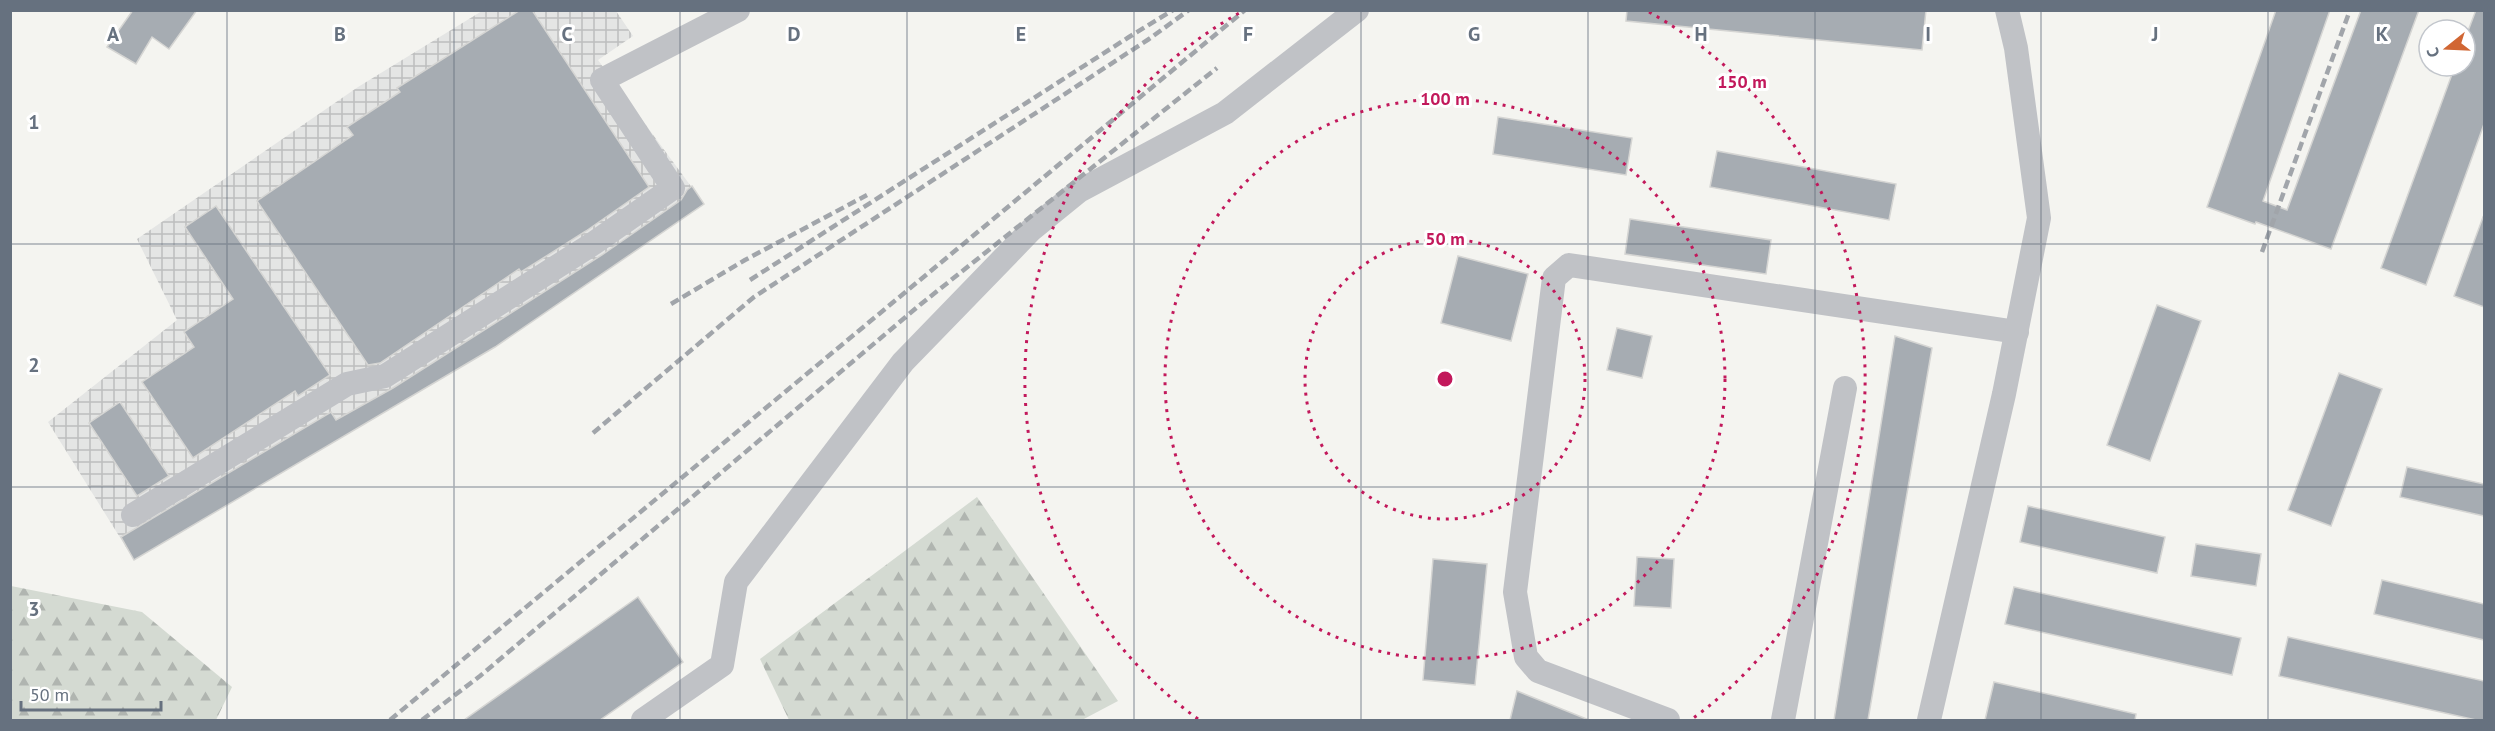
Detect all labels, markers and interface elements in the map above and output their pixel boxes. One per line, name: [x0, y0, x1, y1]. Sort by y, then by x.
north arrow: [2417, 18, 2477, 78]
text: A: [107, 21, 120, 47]
text: B: [334, 21, 346, 47]
text: C: [561, 21, 573, 47]
text: D: [788, 21, 801, 47]
text: E: [1016, 21, 1026, 47]
text: F: [1243, 21, 1253, 47]
text: G: [1468, 21, 1480, 47]
text: H: [1694, 21, 1708, 47]
text: I: [1925, 21, 1931, 47]
text: J: [2151, 21, 2158, 47]
text: K: [2376, 21, 2389, 47]
text: С: [2422, 45, 2444, 60]
text: 150 m: [1717, 70, 1767, 93]
text: 100 m: [1420, 87, 1470, 110]
text: 1: [28, 109, 40, 135]
text: 50 m: [1425, 227, 1465, 250]
text: 2: [28, 352, 40, 378]
centre of rings: [1435, 369, 1455, 389]
text: 3: [28, 596, 40, 622]
scale bar: [21, 674, 160, 712]
text: 50 m: [30, 683, 69, 706]

